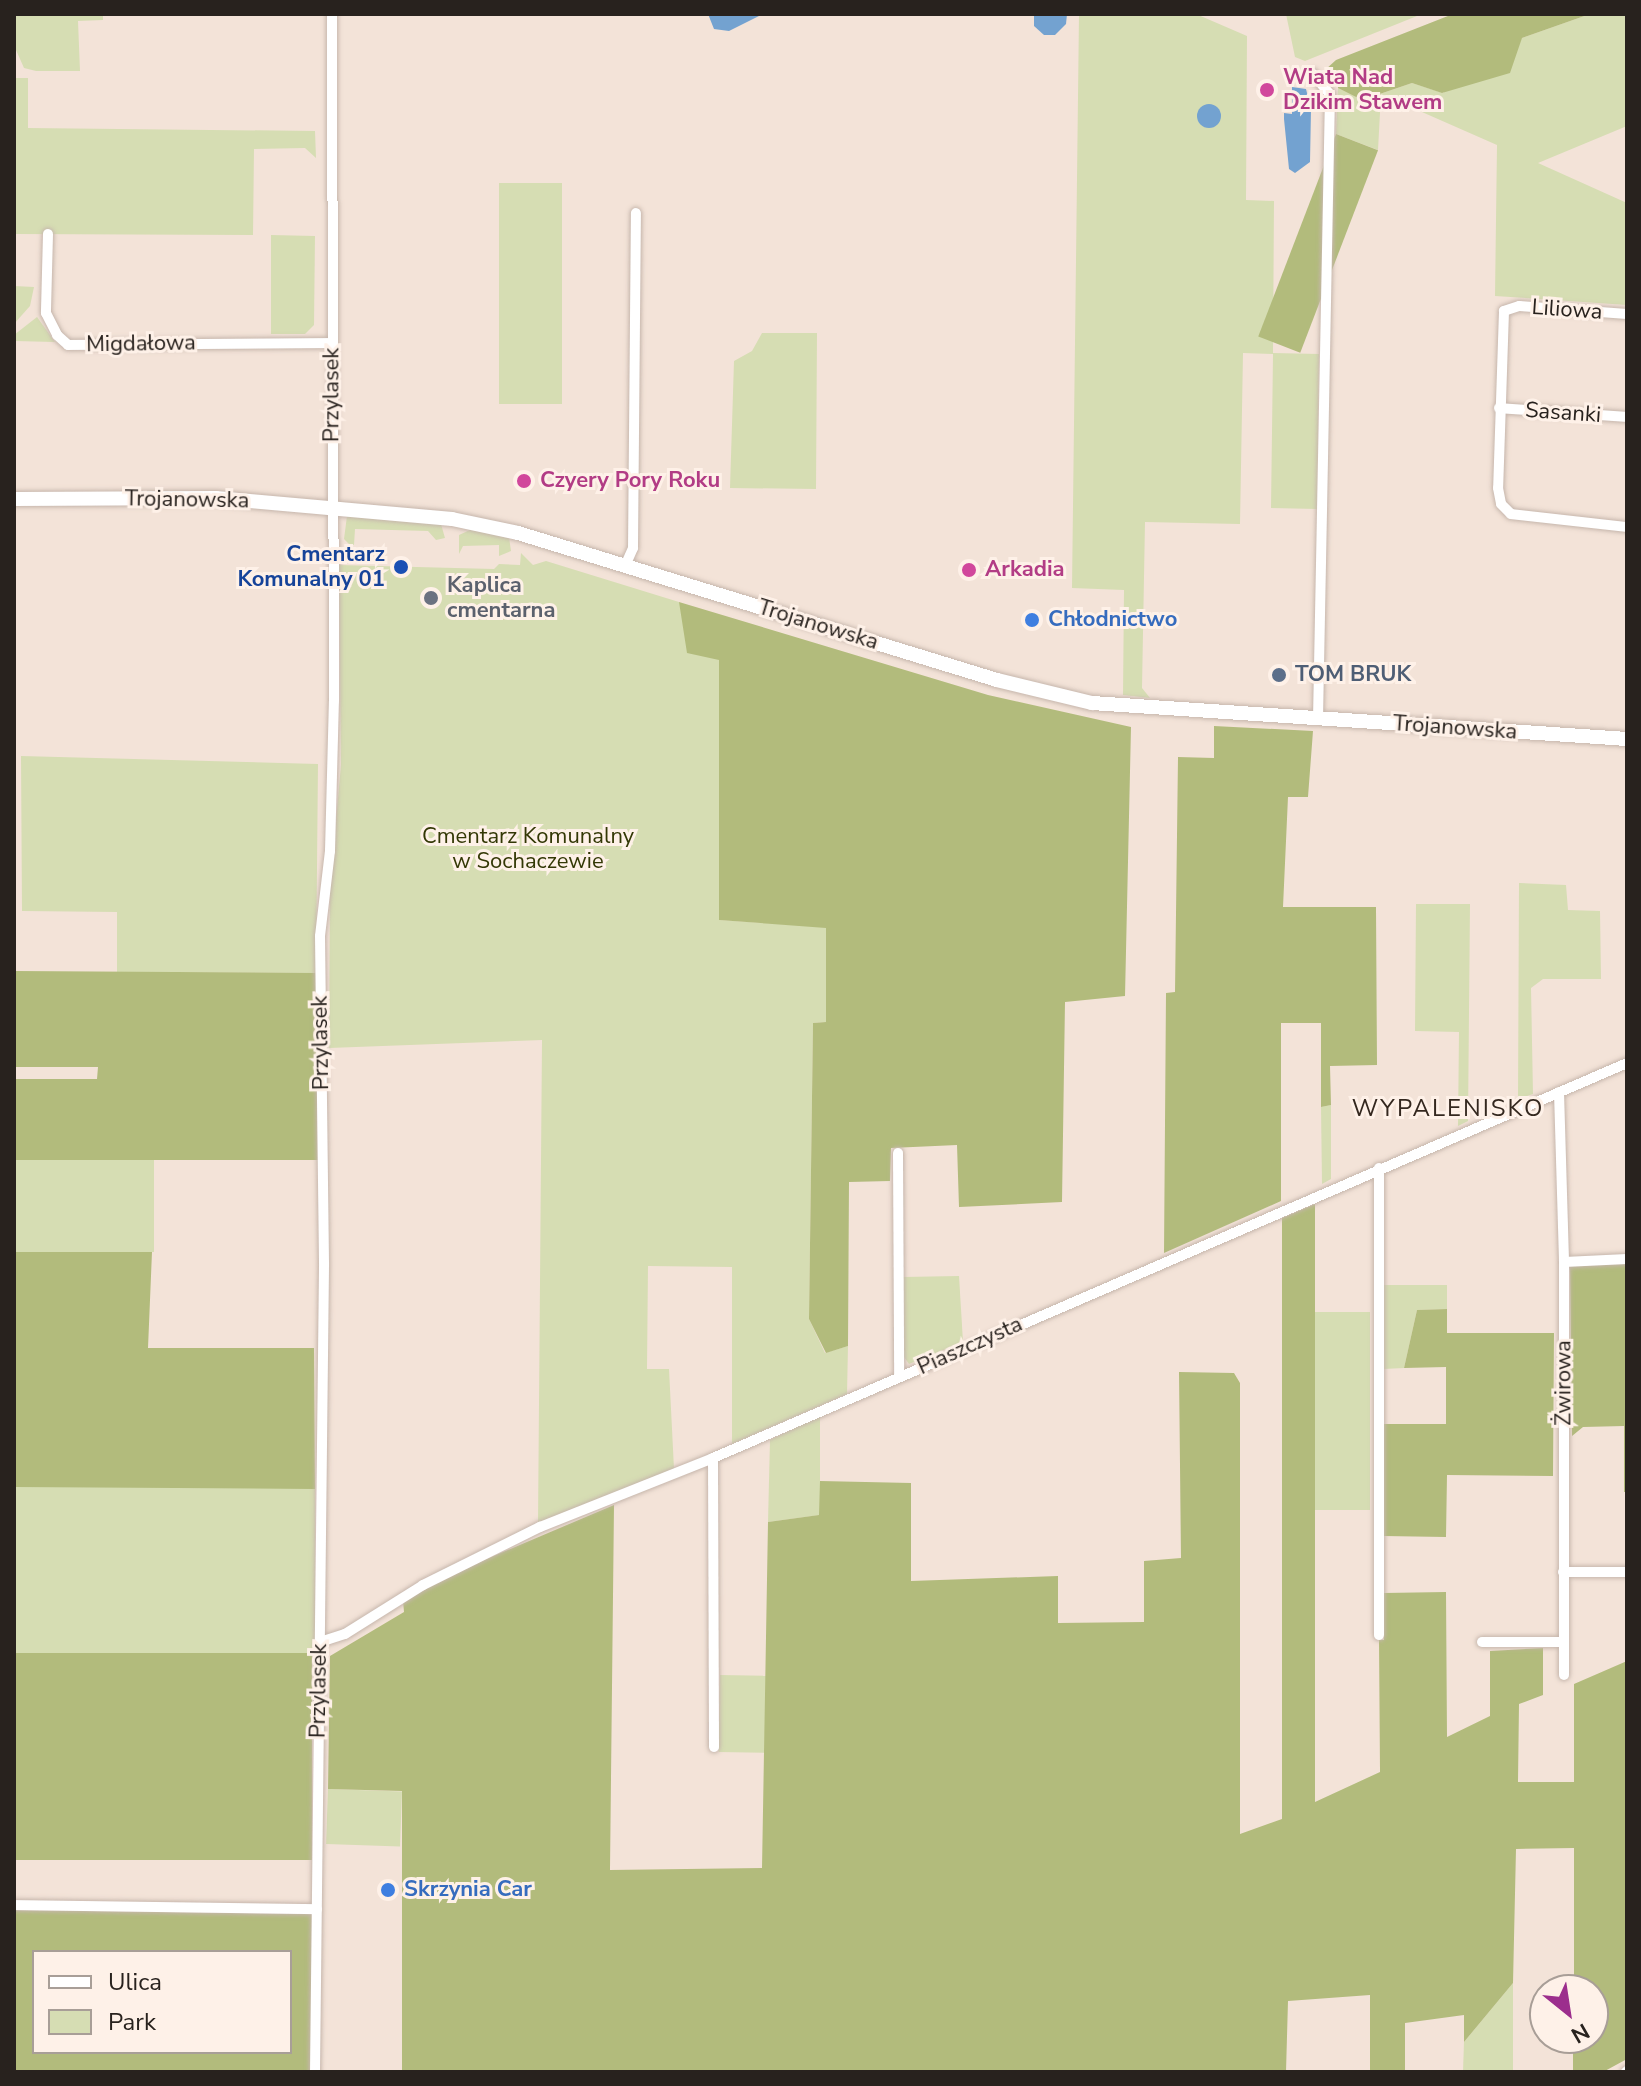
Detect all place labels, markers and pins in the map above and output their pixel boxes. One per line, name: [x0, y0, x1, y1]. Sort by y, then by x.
place label: Wiata Nad Dzikim Stawem: [1283, 64, 1442, 116]
marker: Wiata Nad Dzikim Stawem: [1258, 81, 1276, 99]
place label: Czyery Pory Roku: [540, 468, 720, 494]
marker: Czyery Pory Roku: [515, 472, 533, 490]
place label: Cmentarz Komunalny 01: [237, 541, 385, 592]
place label: Arkadia: [985, 557, 1065, 583]
marker: Cmentarz Komunalny 01: [392, 558, 410, 576]
marker: Arkadia: [960, 561, 978, 579]
place label: Kaplica cmentarna: [447, 572, 555, 624]
marker: Kaplica cmentarna: [422, 589, 440, 607]
place label: Chłodnictwo: [1048, 607, 1177, 633]
marker: Chłodnictwo: [1023, 611, 1041, 629]
place label: TOM BRUK: [1295, 662, 1411, 688]
marker: TOM BRUK: [1270, 666, 1288, 684]
place label: Skrzynia Car: [404, 1877, 532, 1903]
marker: Skrzynia Car: [379, 1881, 397, 1899]

